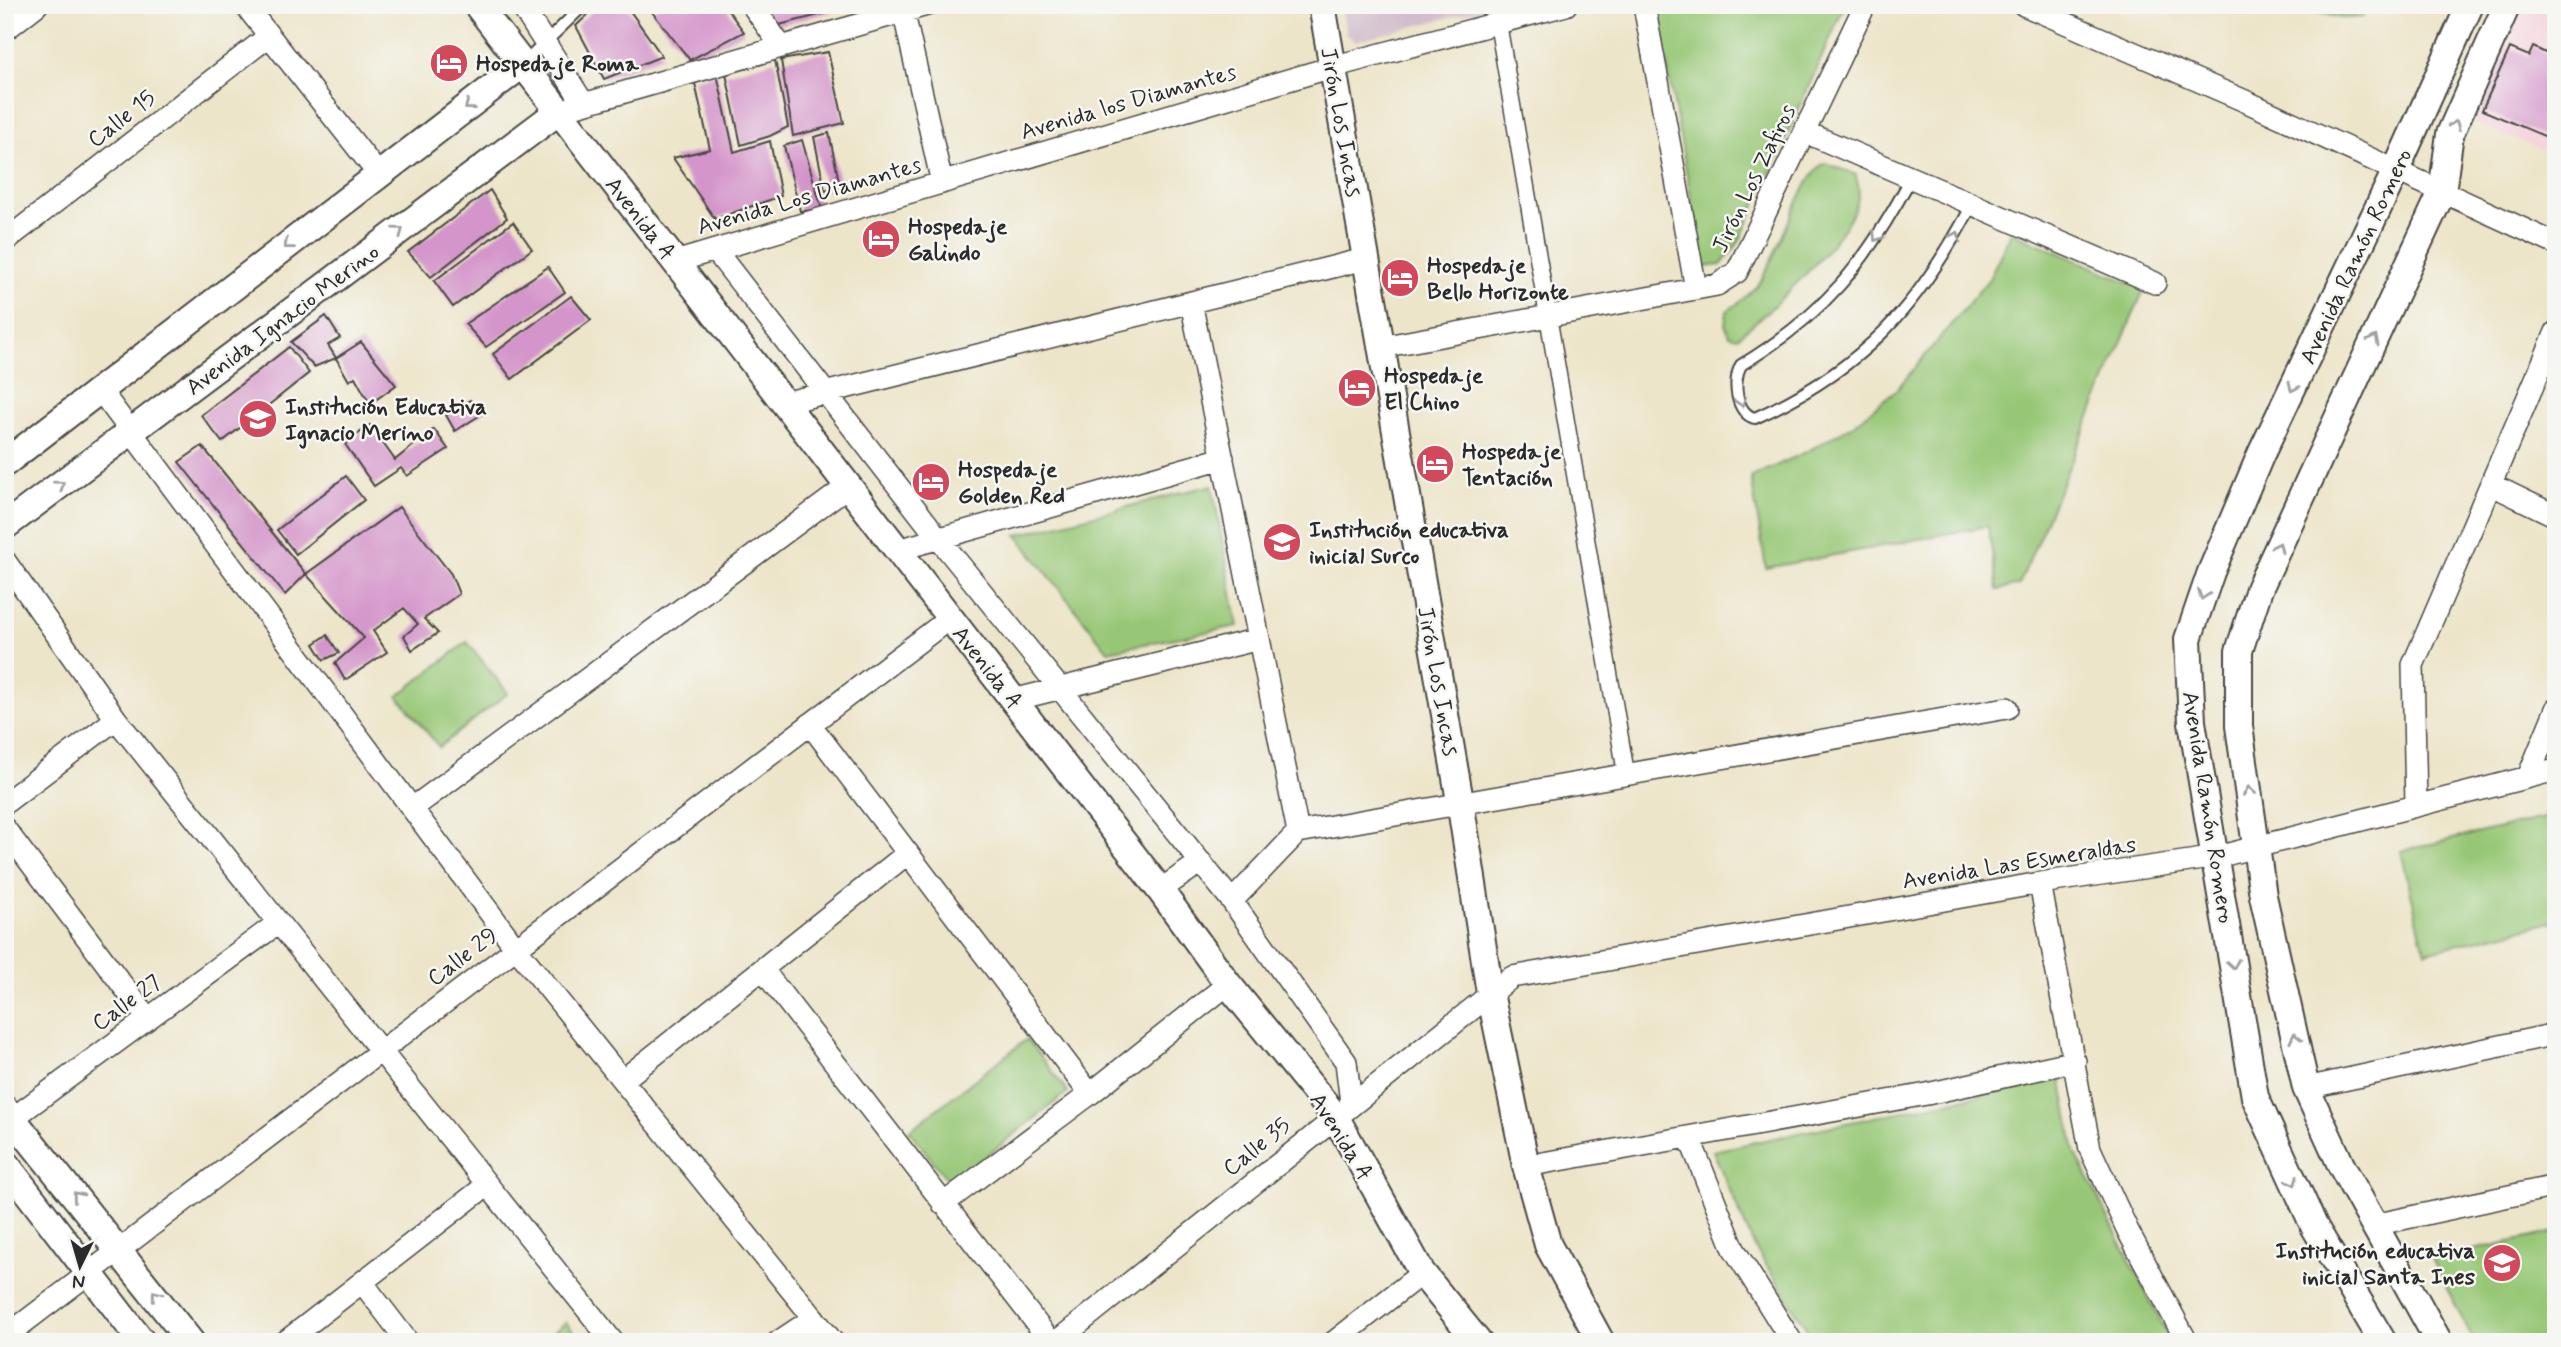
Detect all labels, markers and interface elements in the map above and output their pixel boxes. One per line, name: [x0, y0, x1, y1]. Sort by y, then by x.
hotel icon: Hospedaje Roma: [428, 42, 470, 84]
street label: Jirón Los Incas: [1312, 45, 1368, 200]
place label: Hospedaje Roma: [476, 50, 640, 80]
street label: Avenida los Diamantes: [1017, 58, 1240, 148]
street label: Calle 15: [82, 84, 162, 155]
one-way arrow: [464, 97, 476, 110]
street label: Jirón Los Zafiros: [1706, 100, 1804, 258]
one-way arrow: [2446, 120, 2460, 132]
street label: Avenida Ramón Romero: [2294, 144, 2420, 369]
street label: Avenida Los Diamantes: [694, 151, 925, 243]
street label: Avenida A: [597, 171, 681, 267]
place label: Hospedaje Galindo: [908, 213, 1008, 269]
hotel icon: Hospedaje Galindo: [860, 218, 902, 260]
one-way arrow: [391, 227, 404, 240]
one-way arrow: [1872, 229, 1885, 242]
one-way arrow: [1947, 231, 1961, 243]
one-way arrow: [284, 236, 296, 249]
street label: Avenida Ignacio Merino: [180, 238, 386, 403]
place label: Hospedaje Bello Horizonte: [1427, 252, 1569, 308]
hotel icon: Hospedaje Bello Horizonte: [1379, 257, 1421, 299]
one-way arrow: [2366, 335, 2380, 347]
place label: Hospedaje El Chino: [1384, 362, 1484, 418]
hotel icon: Hospedaje El Chino: [1336, 367, 1378, 409]
one-way arrow: [2287, 380, 2301, 392]
place label: Institución Educativa Ignacio Merino: [285, 393, 487, 449]
one-way arrow: [1732, 395, 1747, 407]
school or university icon: Institución Educativa Ignacio Merino: [237, 398, 279, 440]
place label: Hospedaje Tentación: [1462, 438, 1562, 494]
hotel icon: Hospedaje Tentación: [1414, 443, 1456, 485]
place label: Hospedaje Golden Red: [958, 456, 1065, 512]
hotel icon: Hospedaje Golden Red: [910, 461, 952, 503]
one-way arrow: [52, 481, 65, 494]
place label: Institución educativa inicial Surco: [1309, 516, 1509, 572]
school or university icon: Institución educativa inicial Surco: [1261, 521, 1303, 563]
one-way arrow: [2270, 542, 2284, 554]
one-way arrow: [2197, 589, 2211, 601]
street label: Jirón Los Incas: [1409, 604, 1465, 759]
street label: Avenida A: [944, 620, 1028, 716]
street label: Avenida Ramón Romero: [2174, 689, 2240, 925]
one-way arrow: [2242, 785, 2257, 797]
street label: Avenida Las Esmeraldas: [1900, 831, 2138, 897]
street label: Calle 29: [422, 921, 504, 994]
one-way arrow: [2225, 958, 2240, 970]
street label: Calle 27: [87, 968, 168, 1039]
one-way arrow: [2289, 1032, 2303, 1044]
street label: Avenida A: [1302, 1088, 1379, 1187]
street label: Calle 35: [1217, 1111, 1297, 1184]
one-way arrow: [2285, 1174, 2299, 1187]
one-way arrow: [72, 1192, 85, 1204]
north arrow: [46, 1232, 116, 1302]
place label: Institución educativa inicial Santa Ines: [2275, 1237, 2476, 1293]
school or university icon: Institución educativa inicial Santa Ines: [2481, 1242, 2523, 1284]
text: N: [71, 1268, 86, 1294]
one-way arrow: [151, 1291, 164, 1303]

